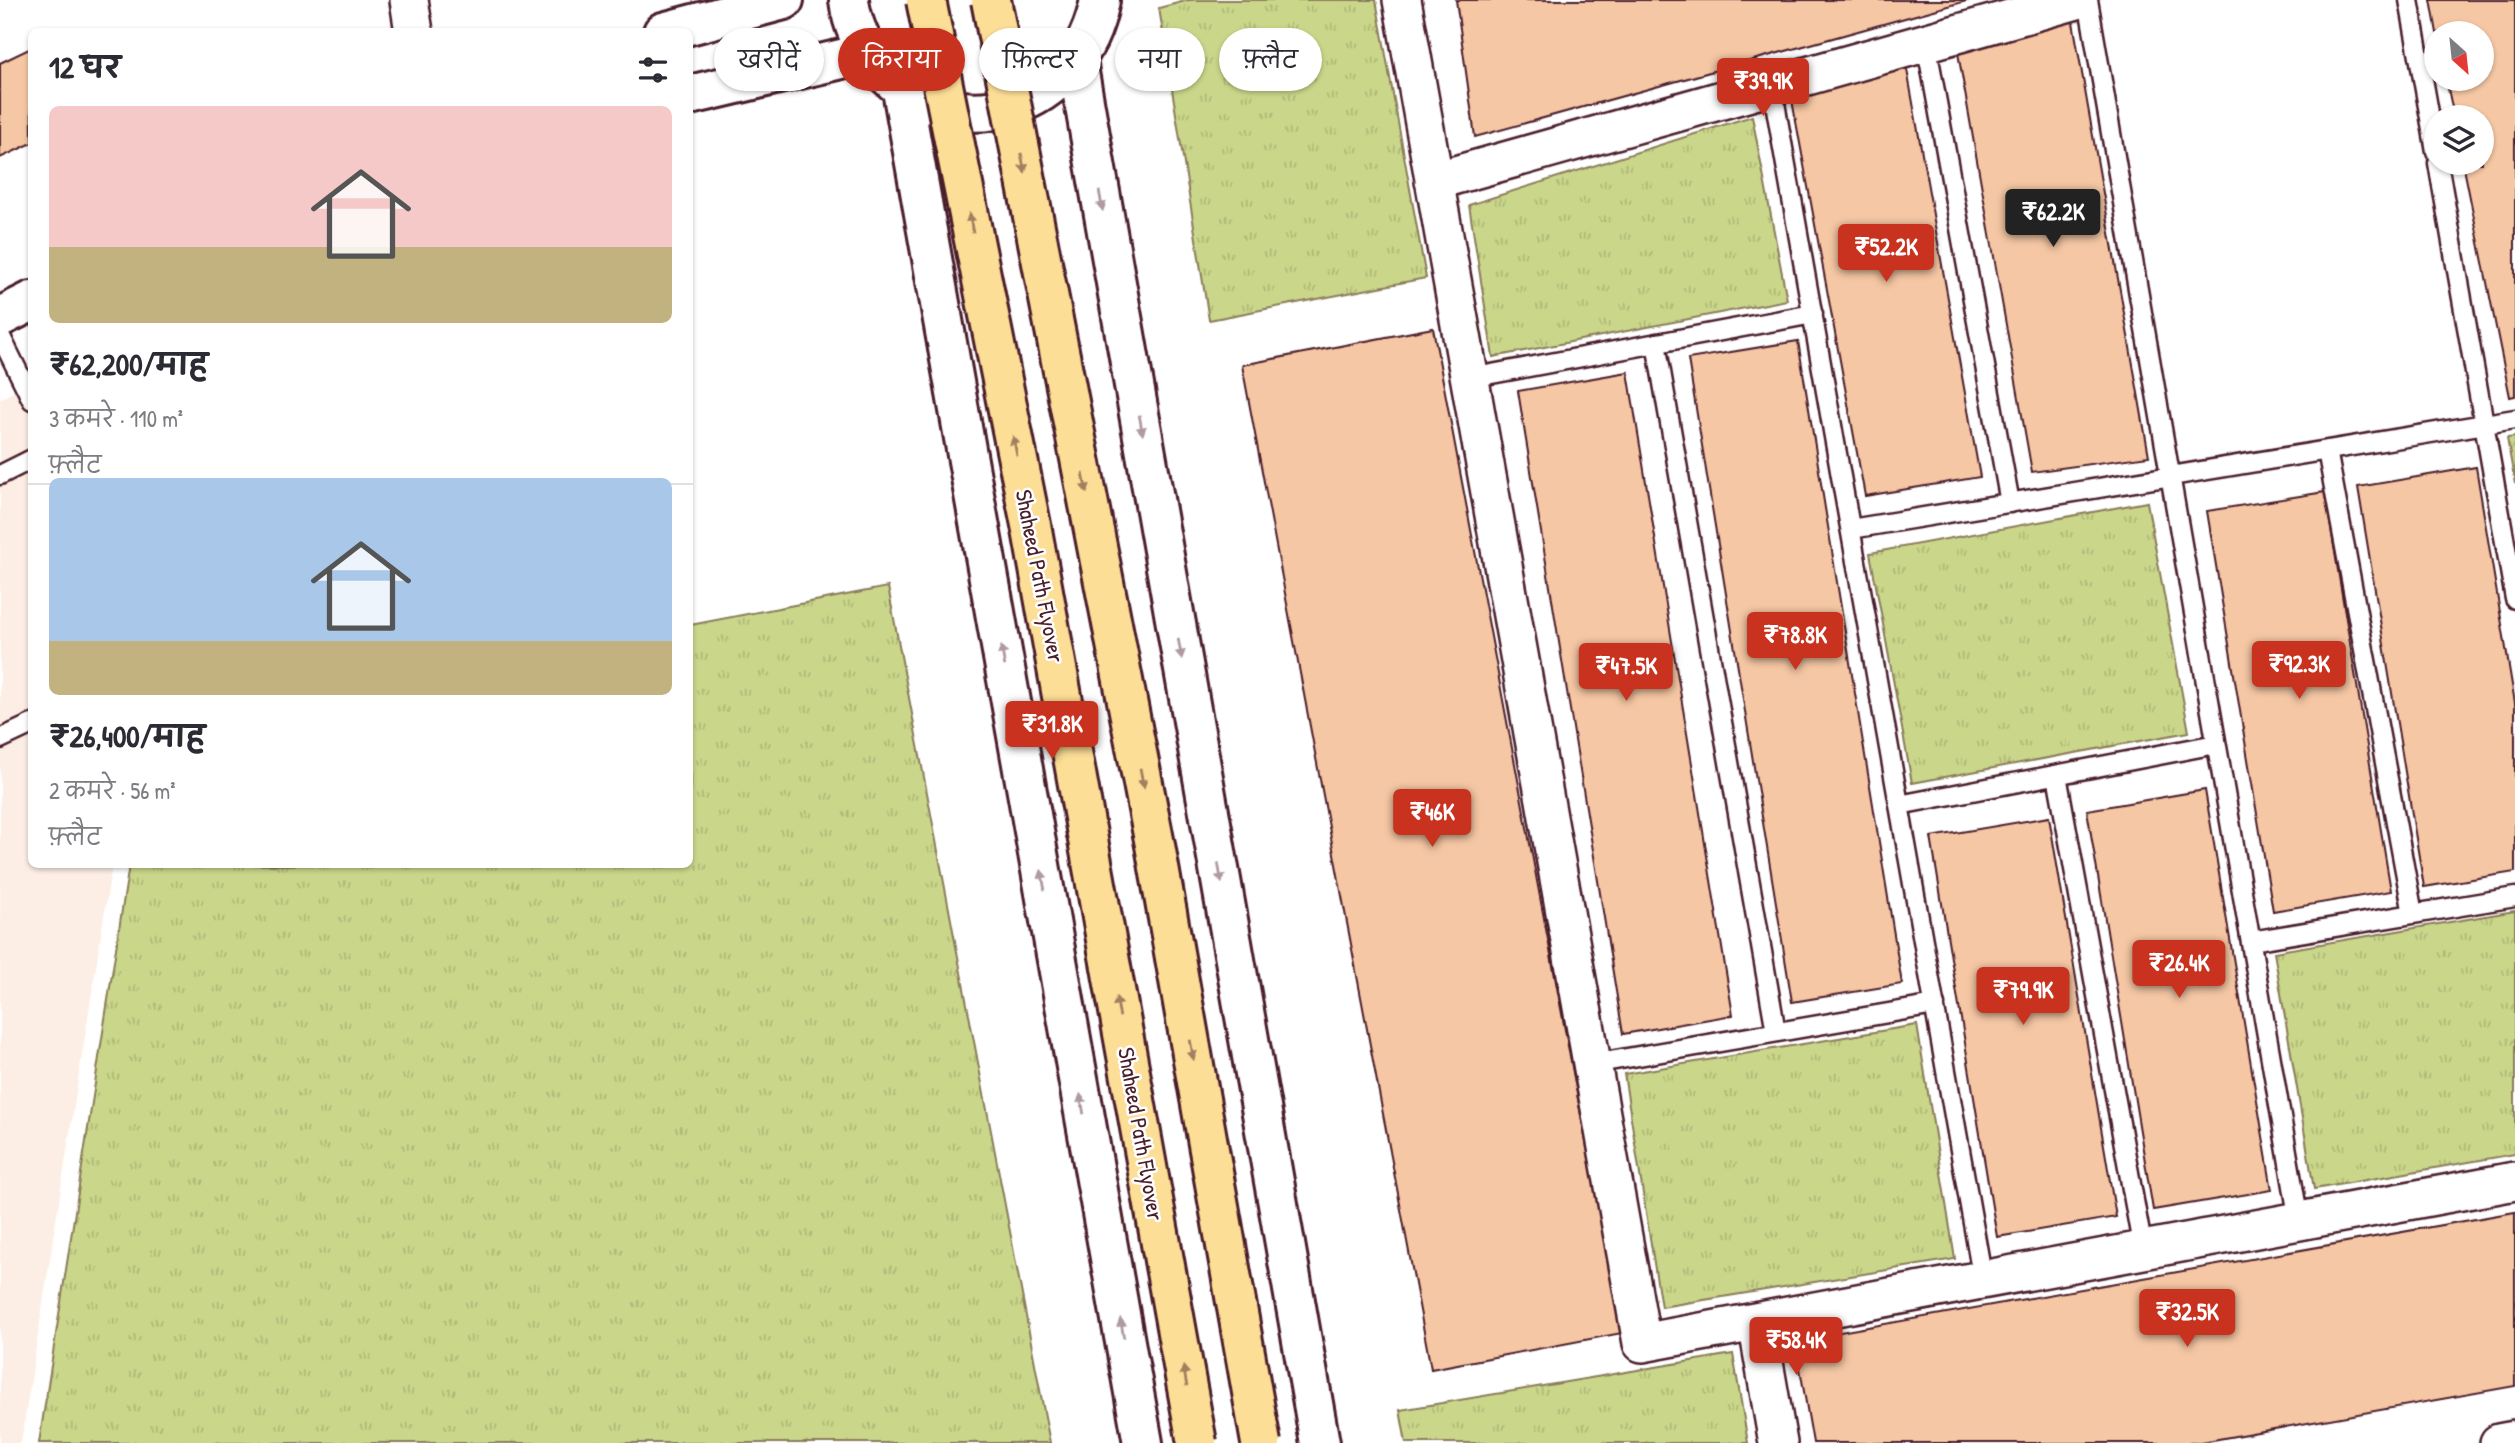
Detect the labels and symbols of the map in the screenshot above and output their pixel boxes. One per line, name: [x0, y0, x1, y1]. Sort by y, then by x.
north arrow: [2424, 21, 2494, 91]
pin: ₹39.9K: [1706, 58, 1820, 118]
one-way arrow: [1017, 152, 1028, 174]
one-way arrow: [1096, 190, 1107, 212]
pin: ₹62.2K: [1996, 190, 2110, 249]
one-way arrow: [965, 212, 976, 234]
pin: ₹52.2K: [1829, 224, 1943, 284]
one-way arrow: [1136, 414, 1147, 436]
one-way arrow: [1010, 435, 1021, 457]
one-way arrow: [1079, 472, 1090, 494]
street label: Shaheed Path Flyover: [1009, 487, 1072, 665]
pin: ₹78.8K: [1738, 612, 1852, 672]
one-way arrow: [1175, 638, 1186, 660]
pin: ₹92.3K: [2242, 642, 2356, 701]
pin: ₹47.5K: [1569, 644, 1683, 703]
one-way arrow: [997, 645, 1008, 667]
pin: ₹31.8K: [995, 702, 1109, 761]
one-way arrow: [1137, 767, 1148, 789]
pin: ₹46K: [1391, 790, 1473, 849]
one-way arrow: [1215, 862, 1226, 884]
one-way arrow: [1037, 869, 1048, 891]
pin: ₹26.4K: [2122, 940, 2236, 1000]
pin: ₹79.9K: [1966, 968, 2080, 1027]
one-way arrow: [1112, 996, 1123, 1018]
one-way arrow: [1186, 1039, 1197, 1061]
street label: Shaheed Path Flyover: [1111, 1045, 1172, 1223]
one-way arrow: [1077, 1093, 1088, 1115]
pin: ₹32.5K: [2130, 1290, 2244, 1349]
one-way arrow: [1116, 1316, 1127, 1338]
pin: ₹58.4K: [1739, 1318, 1853, 1377]
one-way arrow: [1179, 1365, 1190, 1387]

